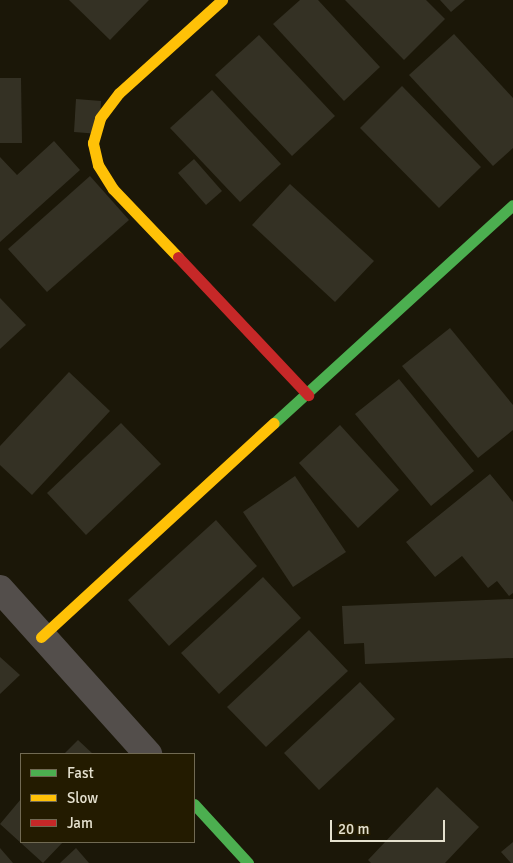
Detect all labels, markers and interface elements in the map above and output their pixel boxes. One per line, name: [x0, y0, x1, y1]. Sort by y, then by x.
legend: [20, 753, 195, 843]
text: Fast: [67, 764, 94, 782]
text: Slow: [67, 789, 98, 807]
scale bar: [333, 810, 448, 842]
text: Jam: [67, 814, 93, 832]
text: 20 m: [338, 820, 369, 838]

